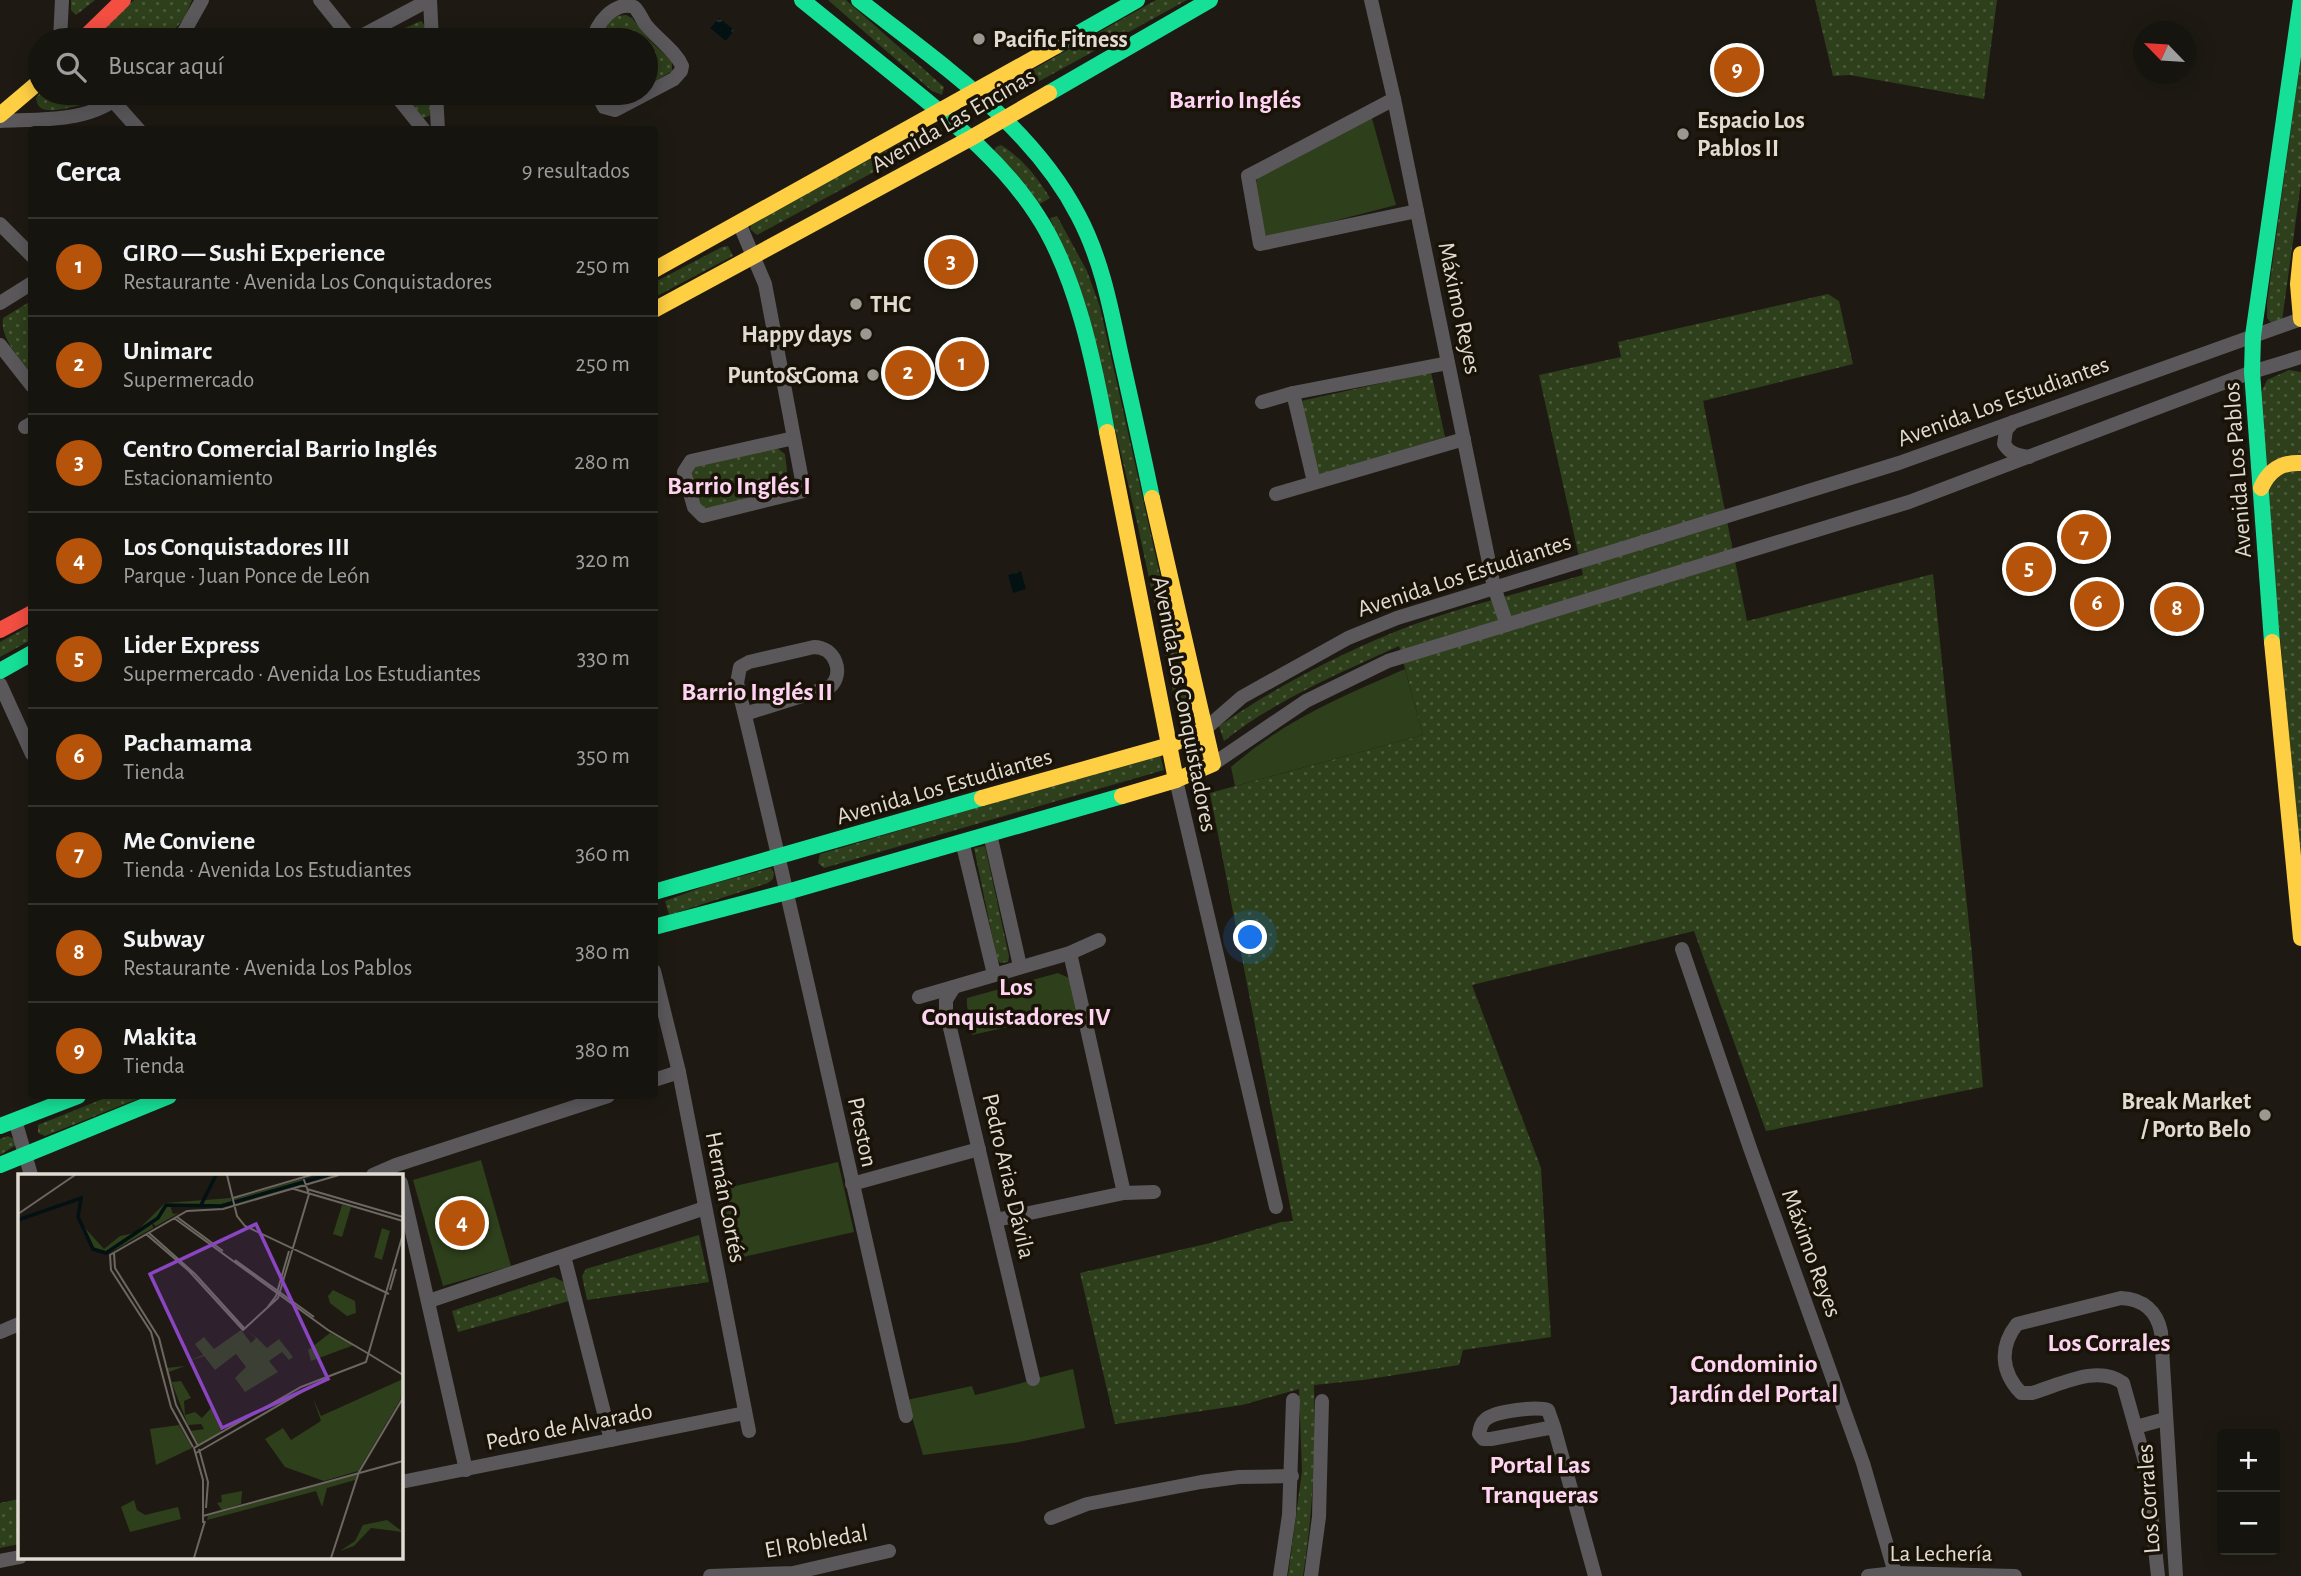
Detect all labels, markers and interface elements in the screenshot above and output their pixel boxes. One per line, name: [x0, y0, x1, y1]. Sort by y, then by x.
north arrow: [2133, 21, 2196, 84]
search box: [28, 28, 658, 105]
place label: Pacific Fitness: [993, 28, 1128, 52]
marker: Pacific Fitness: [971, 31, 987, 47]
pin: 9: [1714, 44, 1760, 96]
icon: search: [52, 48, 90, 86]
text: Buscar aquí: [108, 53, 224, 79]
street label: Avenida Las Encinas: [867, 64, 1040, 178]
district label: Barrio Inglés: [1169, 87, 1301, 113]
place label: Espacio Los Pablos II: [1697, 109, 1805, 161]
marker: Espacio Los Pablos II: [1675, 126, 1691, 142]
text: Cerca: [56, 157, 121, 187]
text: 9 resultados: [522, 160, 630, 183]
pin: 3: [928, 236, 974, 288]
text: GIRO — Sushi Experience: [123, 240, 385, 266]
street label: Máximo Reyes: [1433, 240, 1485, 376]
text: 1: [75, 255, 83, 278]
text: 250 m: [576, 255, 630, 278]
text: Restaurante · Avenida Los Conquistadores: [123, 271, 492, 294]
place label: THC: [870, 293, 911, 317]
marker: THC: [848, 296, 864, 312]
place label: Happy days: [741, 323, 852, 347]
marker: Happy days: [858, 326, 874, 342]
text: Unimarc: [123, 338, 212, 364]
pin: 1: [939, 338, 985, 390]
pin: 2: [885, 347, 931, 399]
street label: Avenida Los Estudiantes: [1894, 352, 2112, 451]
text: 2: [74, 353, 84, 376]
text: 250 m: [576, 353, 630, 376]
place label: Punto&Goma: [727, 364, 859, 388]
marker: Punto&Goma: [865, 367, 881, 383]
text: Supermercado: [123, 369, 254, 392]
street label: Avenida Los Pablos: [2220, 381, 2256, 559]
text: Centro Comercial Barrio Inglés: [123, 436, 437, 462]
text: 3: [74, 451, 84, 474]
text: 280 m: [574, 451, 630, 474]
text: Estacionamiento: [123, 467, 273, 490]
district label: Barrio Inglés I: [667, 473, 811, 499]
pin: 7: [2061, 511, 2107, 563]
street label: Avenida Los Estudiantes: [1354, 530, 1574, 622]
text: Los Conquistadores III: [123, 534, 350, 560]
pin: 5: [2006, 543, 2052, 595]
text: 4: [73, 549, 85, 572]
text: 320 m: [576, 549, 630, 572]
text: Parque · Juan Ponce de León: [123, 565, 370, 588]
street label: Avenida Los Conquistadores: [1147, 574, 1221, 834]
pin: 6: [2074, 578, 2120, 630]
pin: 8: [2154, 583, 2200, 635]
text: Lider Express: [123, 632, 260, 658]
text: 5: [74, 647, 84, 670]
text: 330 m: [577, 647, 630, 670]
text: Supermercado · Avenida Los Estudiantes: [123, 663, 481, 686]
district label: Barrio Inglés II: [681, 679, 833, 705]
text: Pachamama: [123, 730, 252, 756]
text: 6: [73, 745, 85, 768]
text: 350 m: [577, 745, 630, 768]
street label: Avenida Los Estudiantes: [834, 745, 1055, 829]
text: Tienda: [123, 761, 185, 784]
text: Me Conviene: [123, 828, 255, 854]
text: 7: [74, 843, 84, 866]
text: 360 m: [575, 843, 630, 866]
text: Tienda · Avenida Los Estudiantes: [123, 859, 412, 882]
your location: [1233, 920, 1267, 954]
text: Subway: [123, 926, 205, 952]
text: 8: [73, 941, 85, 964]
text: 380 m: [575, 941, 630, 964]
text: Restaurante · Avenida Los Pablos: [123, 957, 412, 980]
district label: Los Conquistadores IV: [922, 974, 1111, 1030]
text: Makita: [123, 1024, 197, 1050]
text: 9: [73, 1039, 85, 1062]
text: 380 m: [575, 1039, 630, 1062]
text: Tienda: [123, 1055, 185, 1078]
place label: Break Market / Porto Belo: [2121, 1090, 2251, 1142]
street label: Pedro Arias Dávila: [977, 1091, 1039, 1261]
street label: Preston: [843, 1095, 881, 1169]
marker: Break Market / Porto Belo: [2257, 1107, 2273, 1123]
street label: Hernán Cortés: [701, 1130, 749, 1265]
inset map: [18, 1174, 402, 1558]
street label: Máximo Reyes: [1777, 1186, 1845, 1321]
pin: 4: [439, 1197, 485, 1249]
district label: Los Corrales: [2048, 1330, 2171, 1356]
district label: Condominio Jardín del Portal: [1670, 1351, 1838, 1407]
street label: Pedro de Alvarado: [484, 1399, 654, 1455]
map controls: [2217, 1429, 2280, 1555]
button: +: [2217, 1429, 2280, 1492]
street label: Los Corrales: [2133, 1443, 2165, 1555]
district label: Portal Las Tranqueras: [1481, 1452, 1599, 1508]
button: −: [2217, 1492, 2280, 1555]
street label: El Robledal: [763, 1521, 870, 1563]
street label: La Lechería: [1889, 1542, 1993, 1566]

